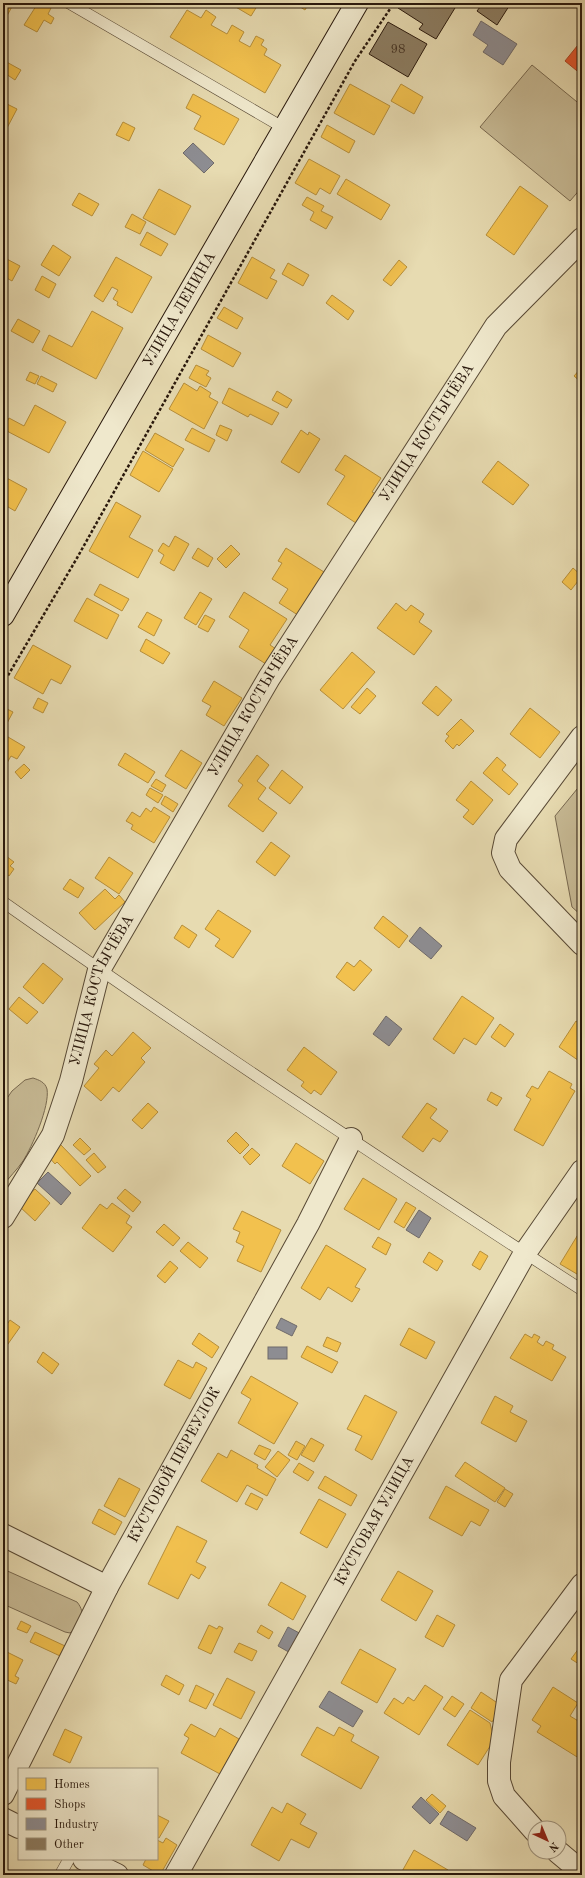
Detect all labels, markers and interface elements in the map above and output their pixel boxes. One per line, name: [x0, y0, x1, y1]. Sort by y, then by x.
house number: 98: [390, 43, 406, 56]
street label: УЛИЦА ЛЕНИНА: [141, 249, 219, 369]
street label: УЛИЦА КОСТЫЧЁВА: [377, 361, 477, 505]
street label: УЛИЦА КОСТЫЧЁВА: [206, 633, 302, 779]
street label: УЛИЦА КОСТЫЧЁВА: [68, 912, 137, 1068]
street label: КУСТОВОЙ ПЕРЕУЛОК: [126, 1385, 223, 1545]
street label: КУСТОВАЯ УЛИЦА: [332, 1453, 417, 1588]
legend: [18, 1768, 158, 1860]
text: Homes: [54, 1779, 90, 1791]
text: Shops: [54, 1799, 85, 1811]
text: Industry: [54, 1819, 99, 1831]
north arrow: [527, 1820, 567, 1860]
text: Other: [54, 1839, 84, 1851]
text: N: [546, 1839, 560, 1853]

